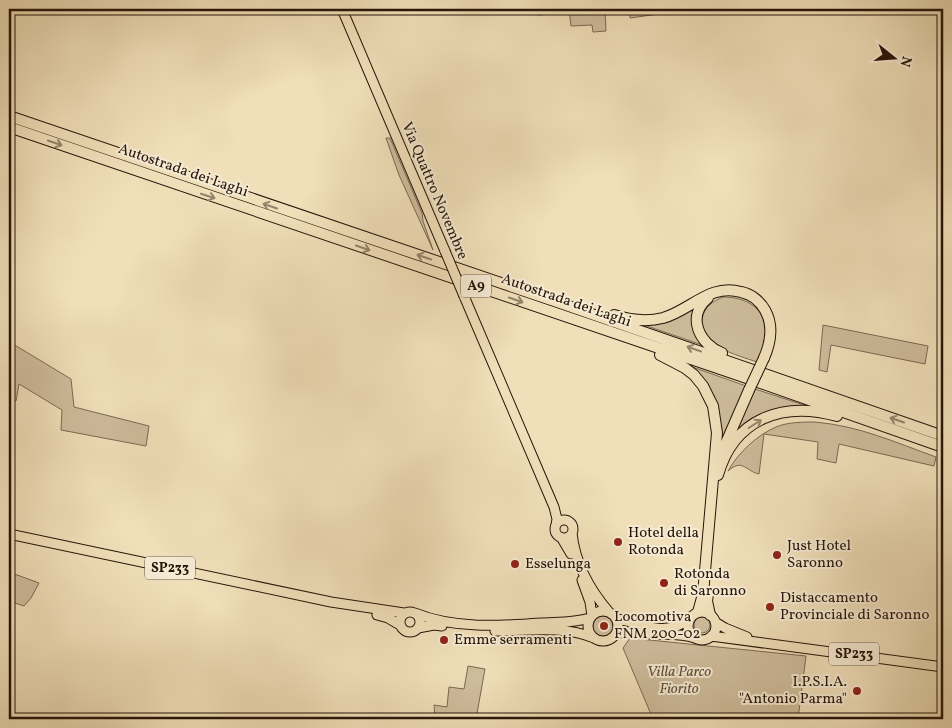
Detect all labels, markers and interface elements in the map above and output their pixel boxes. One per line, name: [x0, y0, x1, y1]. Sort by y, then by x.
north arrow: [870, 32, 920, 82]
text: N: [894, 54, 916, 69]
street label: Via Quattro Novembre: [396, 119, 472, 263]
one-way arrow: [47, 139, 62, 148]
street label: Autostrada dei Laghi: [115, 139, 251, 203]
one-way arrow: [200, 192, 216, 201]
one-way arrow: [263, 200, 279, 210]
one-way arrow: [354, 243, 370, 253]
one-way arrow: [417, 252, 433, 261]
street label: Autostrada dei Laghi: [498, 269, 634, 333]
road number: A9: [461, 274, 491, 298]
one-way arrow: [508, 296, 524, 305]
one-way arrow: [687, 344, 702, 353]
one-way arrow: [889, 414, 905, 424]
one-way arrow: [748, 418, 762, 429]
place label: Hotel della Rotonda: [628, 523, 699, 561]
marker: Hotel della Rotonda: [612, 536, 624, 548]
place label: Just Hotel Saronno: [787, 536, 851, 574]
marker: Just Hotel Saronno: [771, 549, 783, 561]
place label: Esselunga: [525, 554, 591, 575]
road number: SP233: [145, 556, 195, 580]
marker: Esselunga: [509, 558, 521, 570]
place label: Rotonda di Saronno: [674, 564, 746, 602]
marker: Rotonda di Saronno: [658, 577, 670, 589]
place label: Distaccamento Provinciale di Saronno: [780, 588, 929, 626]
marker: Distaccamento Provinciale di Saronno: [764, 601, 776, 613]
place label: Locomotiva FNM 200-02: [614, 607, 701, 645]
marker: Locomotiva FNM 200-02: [598, 620, 610, 632]
place label: Emme serramenti: [454, 630, 572, 651]
marker: Emme serramenti: [438, 634, 450, 646]
road number: SP233: [829, 642, 879, 666]
park label: Villa Parco Fiorito: [647, 662, 711, 700]
place label: I.P.S.I.A. "Antonio Parma": [739, 672, 847, 710]
marker: I.P.S.I.A. "Antonio Parma": [851, 685, 863, 697]

